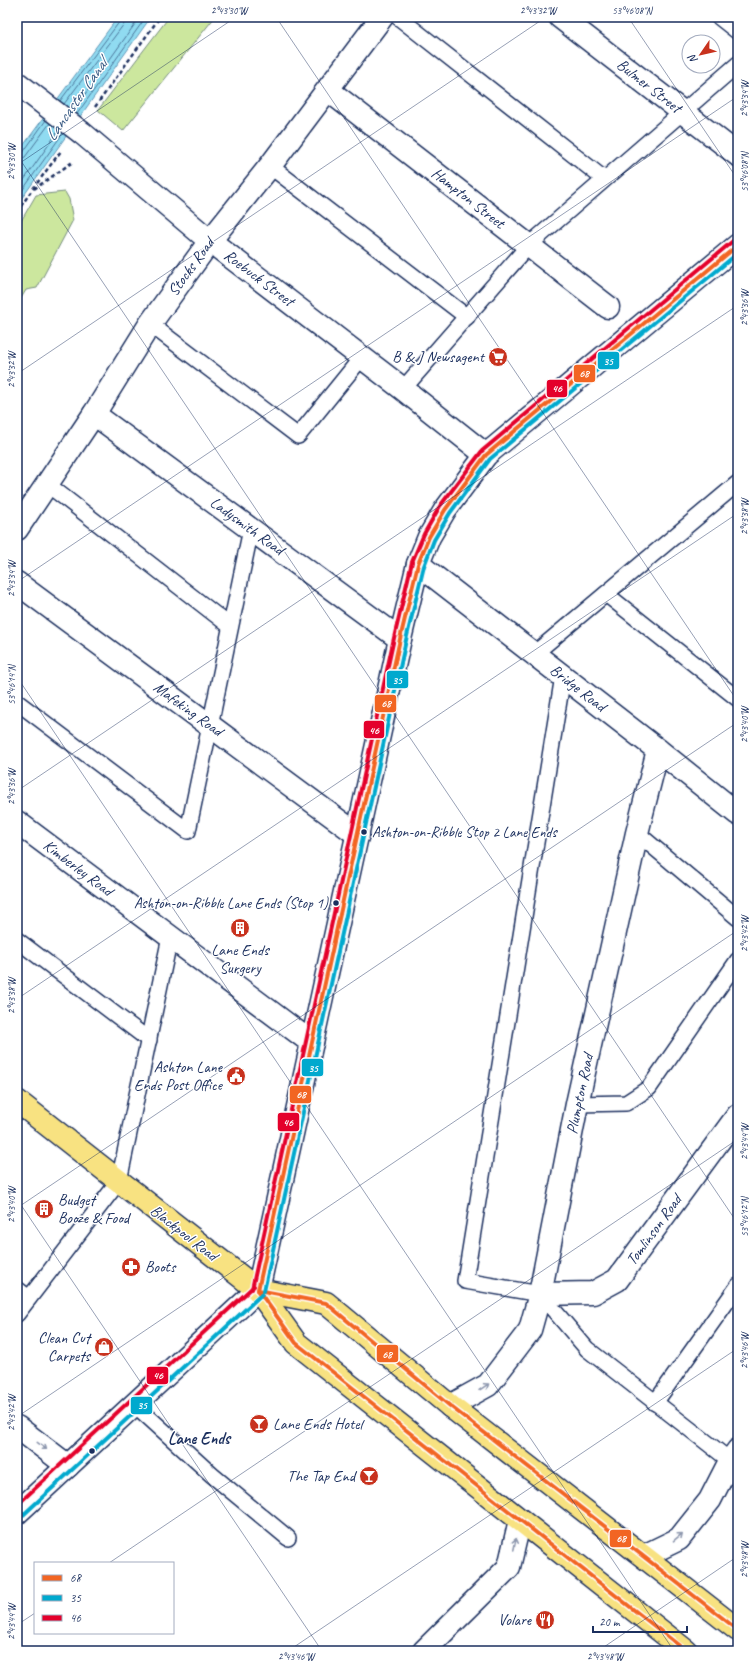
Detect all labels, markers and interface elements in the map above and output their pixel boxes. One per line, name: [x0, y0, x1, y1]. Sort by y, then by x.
text: 2°43'30"W: [211, 4, 249, 17]
text: 2°43'32"W: [520, 4, 558, 17]
text: 53°46'08"N: [612, 4, 654, 17]
north arrow: [681, 34, 721, 74]
water label: Lancaster Canal: [40, 50, 115, 145]
text: N: [684, 51, 700, 66]
street label: Bulmer Street: [613, 55, 687, 119]
text: 2°43'34"W: [738, 79, 751, 117]
text: 2°43'30"W: [5, 142, 18, 180]
text: 53°46'08"N: [738, 150, 751, 192]
street label: Hampton Street: [427, 163, 510, 234]
street label: Stocks Road: [163, 232, 220, 300]
street label: Roebuck Street: [220, 245, 300, 312]
text: 2°43'36"W: [738, 288, 751, 326]
supermarket icon: B & J Newsagent: [487, 346, 509, 368]
place label: B & J Newsagent: [392, 347, 486, 367]
text: 2°43'32"W: [5, 350, 18, 388]
line badge: 35: [597, 351, 620, 370]
text: 35: [603, 354, 614, 368]
line badge: 68: [573, 364, 596, 383]
text: 68: [579, 366, 591, 380]
line badge: 46: [546, 379, 568, 398]
text: 46: [552, 381, 563, 395]
street label: Ladysmith Road: [206, 492, 290, 561]
text: 2°43'38"W: [738, 497, 751, 535]
text: 2°43'34"W: [5, 559, 18, 597]
street label: Bridge Road: [546, 660, 612, 718]
text: 53°46'14"N: [5, 663, 18, 705]
line badge: 35: [386, 670, 409, 689]
text: 35: [392, 673, 403, 687]
street label: Mafeking Road: [149, 677, 229, 742]
line badge: 68: [374, 694, 397, 713]
text: 68: [381, 696, 393, 710]
text: 2°43'40"W: [738, 705, 751, 743]
line badge: 46: [363, 720, 385, 739]
text: 46: [369, 723, 380, 737]
text: 2°43'36"W: [5, 767, 18, 805]
place label: Ashton-on-Ribble Stop 2 Lane Ends: [372, 823, 558, 842]
marker: Ashton-on-Ribble Stop 2 Lane Ends: [359, 827, 369, 837]
street label: Kimberley Road: [39, 835, 119, 902]
place label: Ashton-on-Ribble Lane Ends (Stop 1): [134, 894, 329, 913]
marker: Ashton-on-Ribble Lane Ends (Stop 1): [331, 898, 341, 908]
text: 2°43'42"W: [738, 914, 751, 952]
building icon: Lane Ends Surgery: [229, 917, 251, 939]
place label: Lane Ends Surgery: [211, 940, 270, 978]
text: 2°43'38"W: [5, 976, 18, 1014]
street label: Plumpton Road: [562, 1049, 599, 1136]
place label: Ashton Lane Ends Post Office: [134, 1057, 224, 1095]
line badge: 35: [301, 1058, 324, 1077]
text: 35: [308, 1061, 319, 1075]
public building icon: Ashton Lane Ends Post Office: [225, 1065, 247, 1087]
line badge: 68: [289, 1085, 312, 1104]
text: 68: [296, 1087, 308, 1101]
line badge: 46: [277, 1112, 300, 1132]
text: 46: [283, 1115, 294, 1129]
text: 2°43'44"W: [738, 1122, 751, 1160]
text: 2°43'40"W: [5, 1185, 18, 1223]
street label: Tomlinson Road: [622, 1189, 688, 1269]
place label: Budget Booze & Food: [58, 1190, 132, 1228]
text: 53°46'12"N: [738, 1195, 751, 1237]
building icon: Budget Booze & Food: [33, 1198, 55, 1220]
street label: Blackpool Road: [146, 1200, 224, 1267]
pharmacy icon: Boots: [120, 1256, 142, 1278]
place label: Boots: [145, 1257, 177, 1277]
place label: Clean Cut Carpets: [38, 1328, 93, 1366]
text: 2°43'46"W: [738, 1331, 751, 1369]
shop icon: Clean Cut Carpets: [93, 1336, 115, 1358]
line badge: 68: [376, 1344, 399, 1363]
text: 68: [382, 1347, 394, 1361]
line badge: 46: [146, 1366, 169, 1385]
text: 46: [153, 1368, 164, 1382]
one-way arrow: [478, 1382, 489, 1391]
text: 2°43'42"W: [5, 1393, 18, 1431]
line badge: 35: [130, 1396, 153, 1415]
text: 35: [137, 1398, 148, 1412]
bar icon: Lane Ends Hotel: [248, 1413, 270, 1435]
place label: Lane Ends Hotel: [273, 1414, 366, 1434]
district label: Lane Ends: [168, 1428, 232, 1449]
one-way arrow: [37, 1442, 48, 1451]
unlabelled marker: [87, 1446, 97, 1456]
bar icon: The Tap End: [358, 1465, 380, 1487]
place label: The Tap End: [287, 1466, 358, 1486]
line badge: 68: [609, 1529, 632, 1548]
text: 68: [616, 1531, 628, 1545]
one-way arrow: [673, 1533, 683, 1542]
one-way arrow: [511, 1537, 519, 1550]
text: 2°43'48"W: [738, 1540, 751, 1578]
legend: [34, 1562, 174, 1634]
text: 68: [70, 1570, 82, 1586]
text: 35: [70, 1590, 81, 1606]
text: 2°43'44"W: [5, 1602, 18, 1640]
scale bar: [593, 1608, 687, 1634]
restaurant icon: Volare: [534, 1609, 556, 1631]
text: 46: [70, 1610, 81, 1626]
place label: Volare: [498, 1610, 533, 1630]
text: 20 m: [599, 1614, 621, 1630]
text: 2°43'46"W: [278, 1650, 316, 1663]
text: 2°43'48"W: [587, 1650, 625, 1663]

